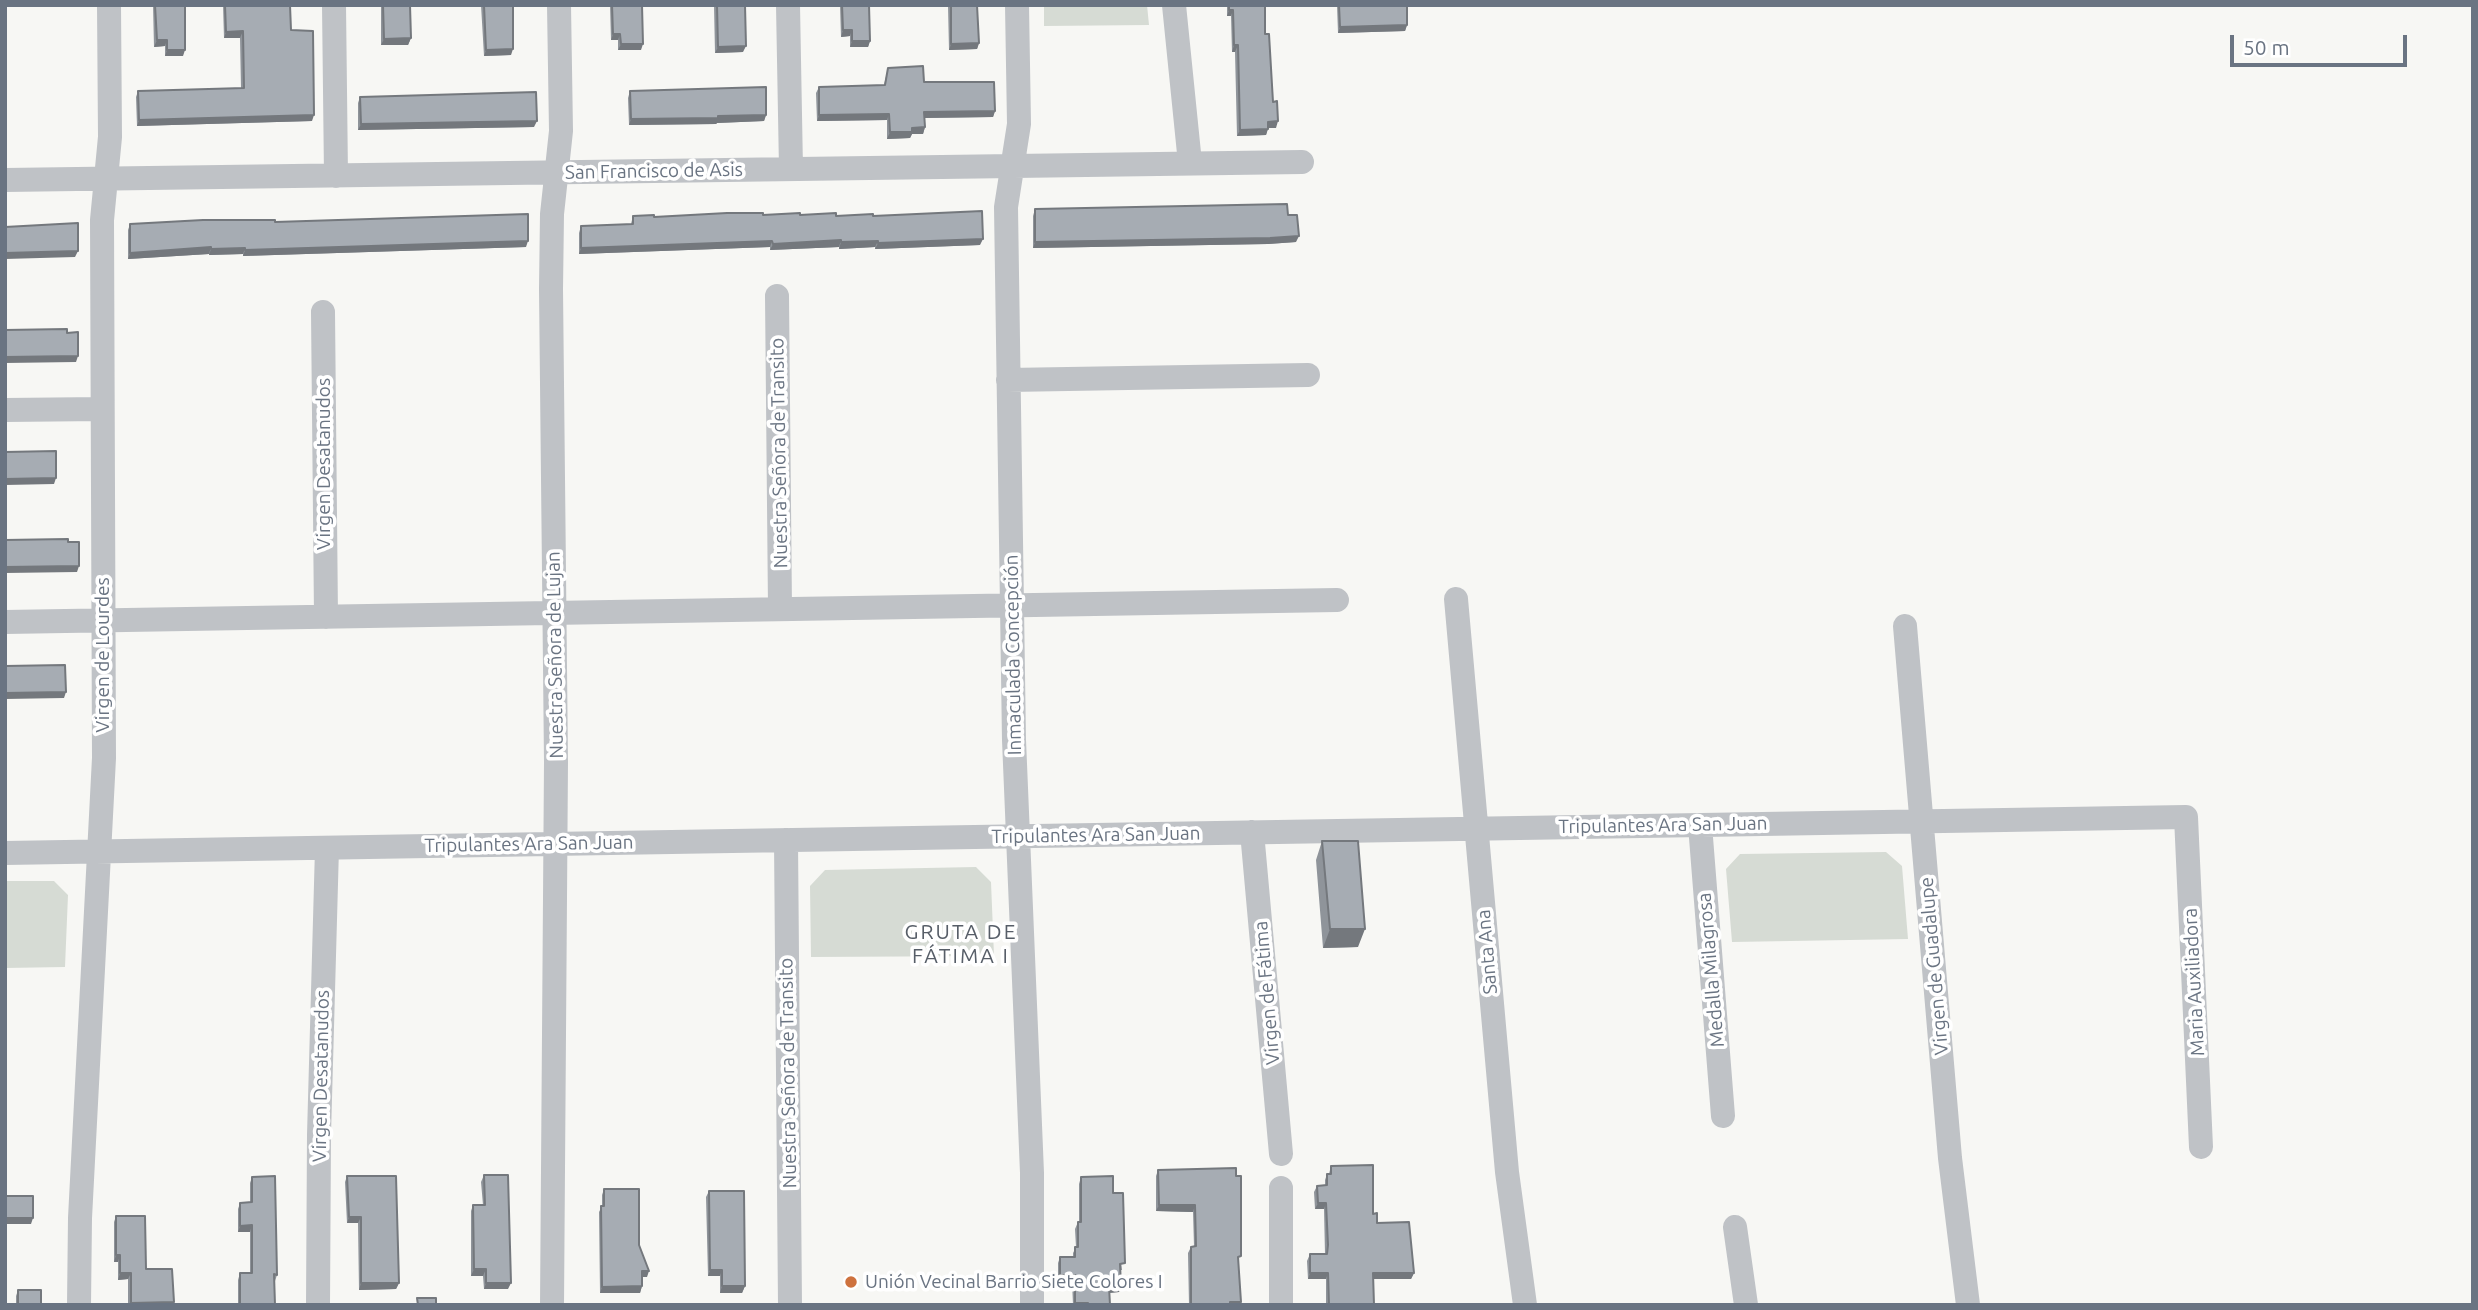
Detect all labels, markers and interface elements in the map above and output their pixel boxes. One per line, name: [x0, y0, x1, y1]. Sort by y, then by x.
scale bar: [2233, 21, 2410, 65]
text: 50 m: [2243, 35, 2290, 59]
street label: San Francisco de Asis: [565, 158, 743, 184]
street label: Nuestra Señora de Transito: [766, 337, 792, 569]
street label: Virgen Desatanudos: [313, 378, 335, 550]
street label: Nuestra Señora de Lujan: [542, 551, 568, 759]
street label: Inmaculada Concepción: [1000, 554, 1026, 756]
street label: Virgen de Lourdes: [92, 577, 114, 733]
street label: Tripulantes Ara San Juan: [1558, 812, 1768, 838]
street label: Tripulantes Ara San Juan: [991, 822, 1201, 848]
street label: Tripulantes Ara San Juan: [424, 831, 634, 857]
street label: Virgen de Guadalupe: [1915, 876, 1953, 1056]
street label: Medalla Milagrosa: [1693, 892, 1729, 1048]
street label: Maria Auxiliadora: [2179, 907, 2209, 1057]
street label: Santa Ana: [1472, 909, 1502, 995]
district label: GRUTA DE FÁTIMA I: [906, 919, 1016, 969]
street label: Virgen de Fátima: [1249, 920, 1285, 1066]
street label: Nuestra Señora de Transito: [775, 957, 801, 1189]
street label: Virgen Desatanudos: [308, 990, 334, 1162]
place label: Unión Vecinal Barrio Siete Colores I: [865, 1271, 1163, 1293]
marker: Unión Vecinal Barrio Siete Colores I: [843, 1274, 859, 1290]

